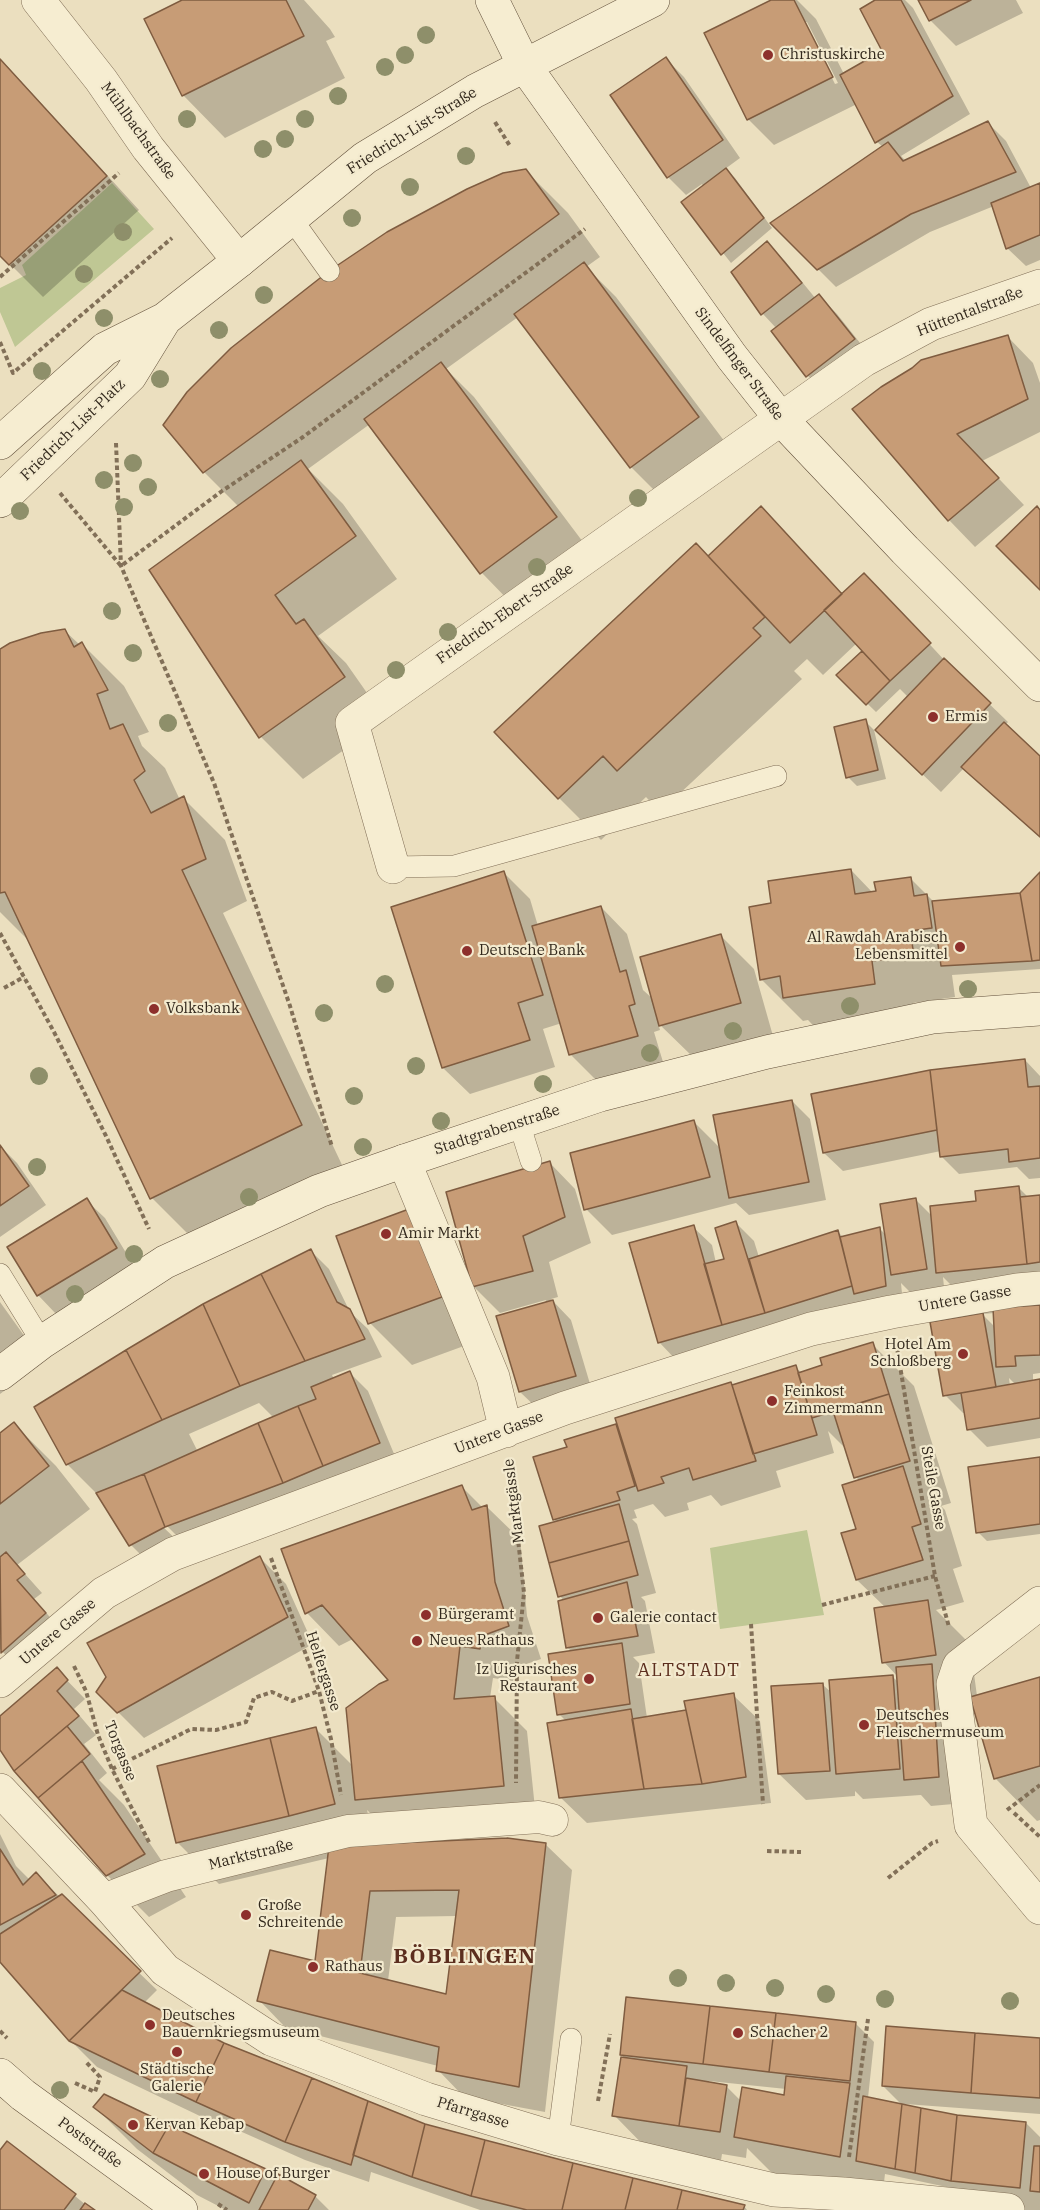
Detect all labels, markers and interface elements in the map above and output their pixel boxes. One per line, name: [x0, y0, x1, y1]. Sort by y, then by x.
place label: Christuskirche: [780, 46, 885, 64]
marker: Christuskirche: [761, 48, 775, 62]
street label: Mühlbachstraße: [97, 79, 179, 183]
street label: Friedrich-List-Straße: [344, 84, 480, 178]
street label: Hüttentalstraße: [914, 284, 1026, 340]
street label: Sindelfinger Straße: [691, 304, 787, 424]
street label: Friedrich-List-Platz: [17, 375, 129, 485]
street label: Friedrich-Ebert-Straße: [433, 560, 577, 668]
place label: Ermis: [945, 708, 988, 726]
marker: Ermis: [926, 710, 940, 724]
place label: Al Rawdah Arabisch Lebensmittel: [807, 929, 948, 964]
marker: Al Rawdah Arabisch Lebensmittel: [953, 940, 967, 954]
place label: Deutsche Bank: [479, 942, 585, 960]
marker: Deutsche Bank: [460, 944, 474, 958]
place label: Volksbank: [166, 1000, 240, 1018]
marker: Volksbank: [147, 1002, 161, 1016]
street label: Stadtgrabenstraße: [432, 1101, 562, 1159]
place label: Amir Markt: [398, 1225, 479, 1243]
marker: Amir Markt: [379, 1227, 393, 1241]
street label: Untere Gasse: [917, 1282, 1013, 1316]
place label: Hotel Am Schloßberg: [871, 1336, 951, 1371]
marker: Hotel Am Schloßberg: [956, 1347, 970, 1361]
place label: Feinkost Zimmermann: [784, 1383, 883, 1418]
marker: Feinkost Zimmermann: [765, 1394, 779, 1408]
street label: Untere Gasse: [452, 1408, 546, 1458]
street label: Steile Gasse: [917, 1445, 949, 1531]
street label: Marktgässle: [500, 1458, 528, 1544]
street label: Untere Gasse: [16, 1595, 100, 1669]
place label: Bürgeramt: [438, 1606, 514, 1624]
marker: Bürgeramt: [419, 1608, 433, 1622]
place label: Galerie contact: [610, 1609, 717, 1627]
marker: Galerie contact: [591, 1611, 605, 1625]
street label: Helfergasse: [302, 1629, 344, 1713]
place label: Neues Rathaus: [429, 1632, 534, 1650]
marker: Neues Rathaus: [410, 1634, 424, 1648]
district label: ALTSTADT: [637, 1660, 741, 1682]
place label: Iz Uigurisches Restaurant: [476, 1661, 577, 1696]
marker: Iz Uigurisches Restaurant: [582, 1672, 596, 1686]
place label: Deutsches Fleischermuseum: [876, 1707, 1004, 1742]
street label: Torgasse: [100, 1718, 140, 1784]
marker: Deutsches Fleischermuseum: [857, 1718, 871, 1732]
street label: Marktstraße: [207, 1836, 295, 1874]
place label: Große Schreitende: [258, 1897, 343, 1932]
marker: Große Schreitende: [239, 1908, 253, 1922]
district label: BÖBLINGEN: [393, 1944, 537, 1970]
place label: Rathaus: [325, 1958, 382, 1976]
marker: Rathaus: [306, 1960, 320, 1974]
place label: Deutsches Bauernkriegsmuseum: [162, 2007, 320, 2042]
marker: Deutsches Bauernkriegsmuseum: [143, 2018, 157, 2032]
place label: Schacher 2: [750, 2024, 828, 2042]
marker: Schacher 2: [731, 2026, 745, 2040]
marker: Städtische Galerie: [170, 2045, 184, 2059]
place label: Städtische Galerie: [140, 2061, 214, 2096]
street label: Pfarrgasse: [435, 2093, 511, 2133]
street label: Poststraße: [54, 2114, 126, 2172]
place label: Kervan Kebap: [145, 2116, 244, 2134]
marker: Kervan Kebap: [126, 2118, 140, 2132]
place label: House of Burger: [216, 2165, 330, 2183]
marker: House of Burger: [197, 2167, 211, 2181]

